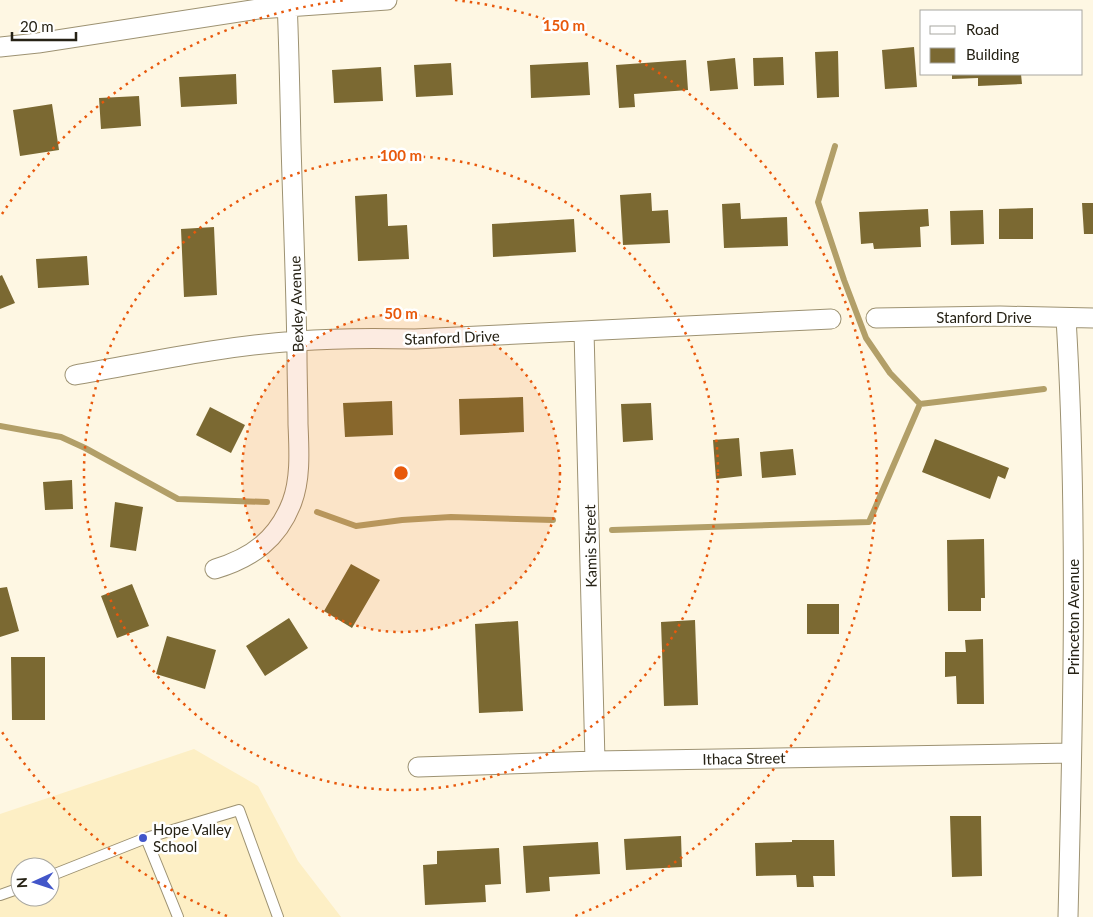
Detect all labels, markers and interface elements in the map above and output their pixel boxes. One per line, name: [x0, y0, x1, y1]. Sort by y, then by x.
scale bar: [12, 10, 76, 42]
legend: [920, 10, 1083, 75]
text: 150 m: [543, 16, 585, 34]
text: 20 m: [20, 17, 54, 35]
text: Road: [966, 20, 999, 38]
text: Building: [966, 45, 1019, 63]
text: 100 m: [380, 146, 422, 164]
street label: Bexley Avenue: [285, 255, 307, 353]
text: 50 m: [384, 304, 418, 322]
street label: Stanford Drive: [936, 308, 1032, 326]
street label: Stanford Drive: [404, 326, 500, 348]
centre of rings: [392, 464, 410, 482]
street label: Kamis Street: [580, 504, 600, 588]
street label: Princeton Avenue: [1064, 559, 1082, 675]
street label: Ithaca Street: [702, 748, 786, 768]
place label: Hope Valley School: [153, 820, 232, 855]
marker: Hope Valley School: [137, 832, 149, 844]
north arrow: [10, 857, 60, 907]
text: N: [13, 877, 30, 889]

